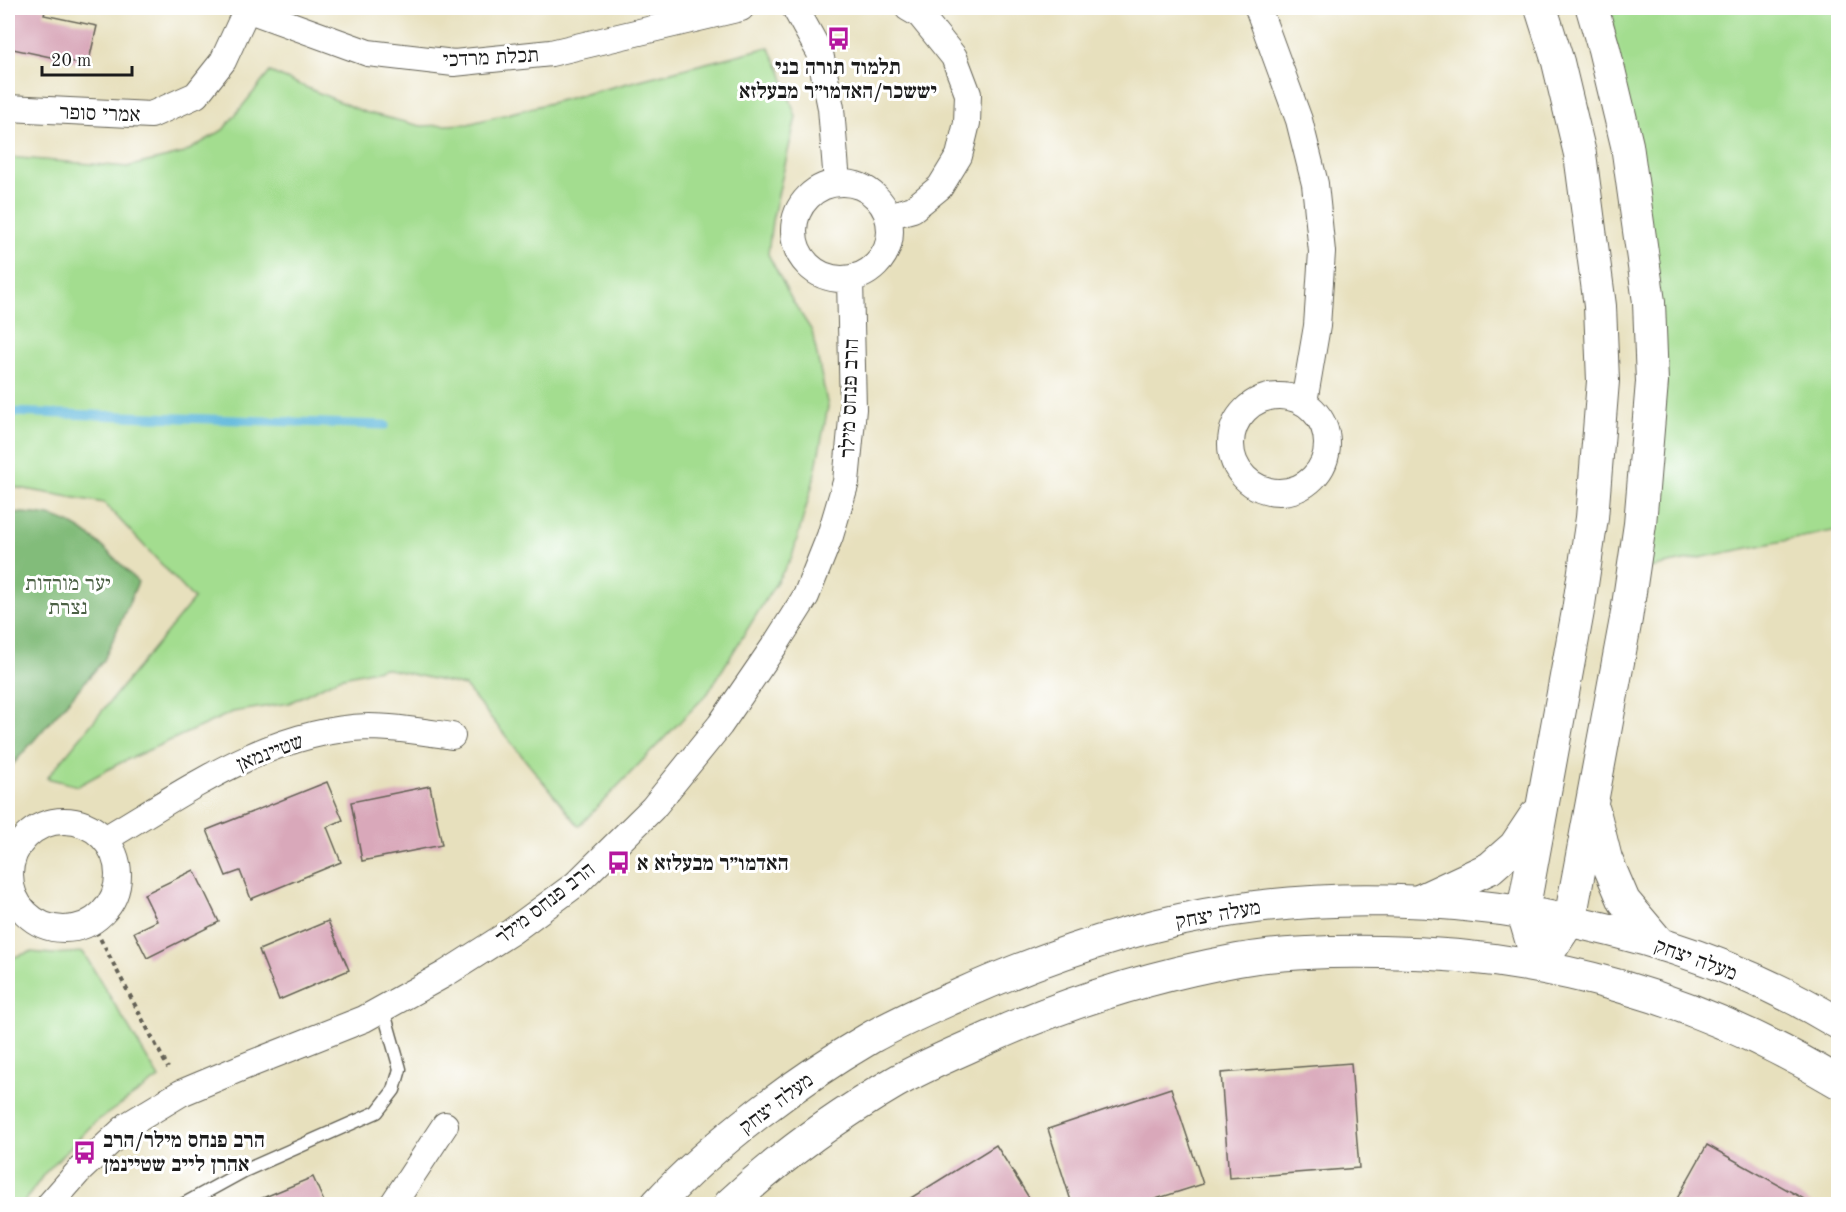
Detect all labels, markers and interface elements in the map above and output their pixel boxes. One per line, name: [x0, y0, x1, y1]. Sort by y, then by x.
bus stop icon: תלמוד תורה בני יששכר/האדמו״ר מבעלזא: [825, 26, 851, 52]
scale bar: [42, 39, 132, 77]
street label: תכלת מרדכי: [442, 44, 540, 72]
text: 20 m: [51, 52, 91, 70]
place label: תלמוד תורה בני יששכר/האדמו״ר מבעלזא: [739, 57, 937, 103]
street label: אמרי סופר: [59, 103, 141, 126]
street label: הרב פנחס מילר: [837, 338, 863, 458]
park label: יער מורדות נצרת: [25, 574, 111, 619]
street label: שטיינמאן: [234, 731, 307, 776]
bus stop icon: האדמו״ר מבעלזא א: [606, 850, 632, 876]
place label: האדמו״ר מבעלזא א: [637, 853, 789, 875]
street label: הרב פנחס מילר: [492, 858, 599, 949]
street label: מעלה יצחק: [1174, 897, 1263, 933]
street label: מעלה יצחק: [1651, 935, 1740, 985]
street label: מעלה יצחק: [736, 1069, 818, 1139]
place label: הרב פנחס מילר/הרב אהרן לייב שטיינמן: [103, 1130, 265, 1176]
bus stop icon: הרב פנחס מילר/הרב אהרן לייב שטיינמן: [72, 1139, 98, 1165]

